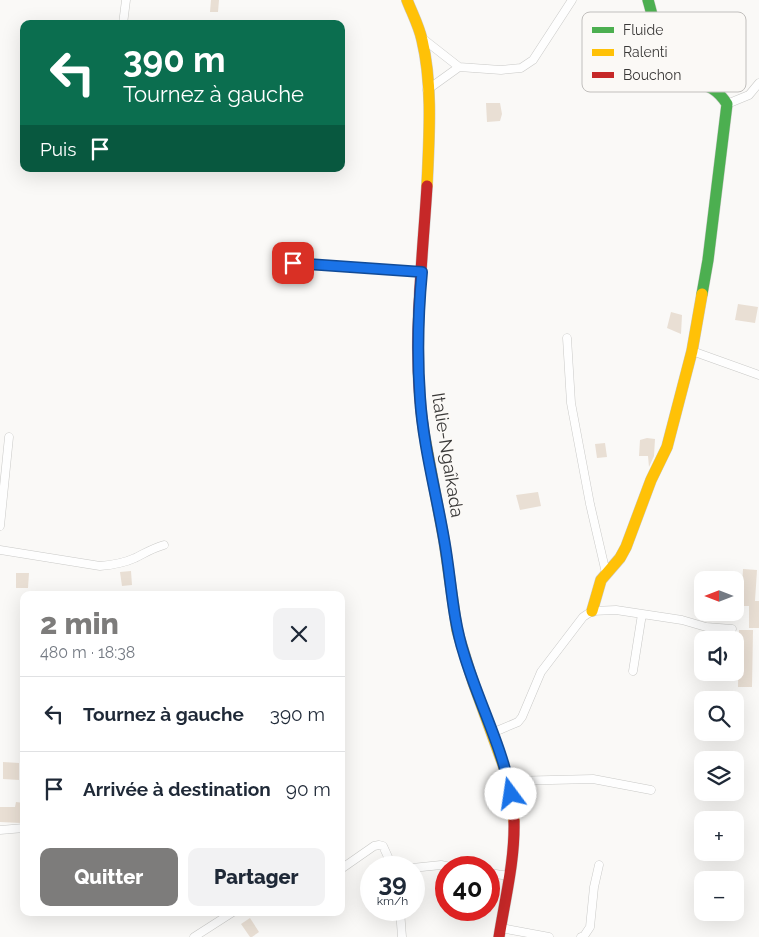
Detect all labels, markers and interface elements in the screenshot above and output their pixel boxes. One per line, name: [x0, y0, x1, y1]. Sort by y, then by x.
legend: [582, 12, 746, 92]
text: Fluide: [623, 22, 663, 38]
text: 390 m: [123, 39, 226, 80]
icon: left: [40, 40, 105, 105]
text: Ralenti: [623, 44, 668, 60]
text: Bouchon: [623, 67, 681, 83]
text: Tournez à gauche: [123, 81, 304, 107]
icon: arrive: [86, 135, 114, 163]
text: Puis: [40, 138, 76, 160]
pin: [272, 242, 314, 284]
icon: arrive: [279, 249, 307, 277]
street label: Italie-Ngaîkada: [428, 391, 468, 519]
north arrow: [694, 571, 744, 621]
map controls: [694, 571, 744, 921]
text: 2 min: [40, 606, 119, 641]
button: close: [273, 608, 325, 660]
button: sound: [694, 631, 744, 681]
text: 480 m · 18:38: [40, 643, 135, 662]
button: search: [694, 691, 744, 741]
icon: left: [40, 700, 68, 728]
text: Tournez à gauche: [83, 703, 244, 725]
text: 390 m: [270, 703, 325, 725]
button: layers: [694, 751, 744, 801]
position arrow: [484, 767, 536, 819]
icon: arrive: [40, 775, 68, 803]
text: Arrivée à destination: [83, 778, 271, 800]
text: 90 m: [286, 778, 331, 800]
button: +: [694, 811, 744, 861]
button: Quitter: [40, 848, 178, 906]
button: Partager: [188, 848, 325, 906]
speed limit sign: 40: [435, 856, 500, 921]
text: 39: [378, 867, 407, 897]
button: −: [694, 871, 744, 921]
text: km/h: [377, 894, 408, 908]

